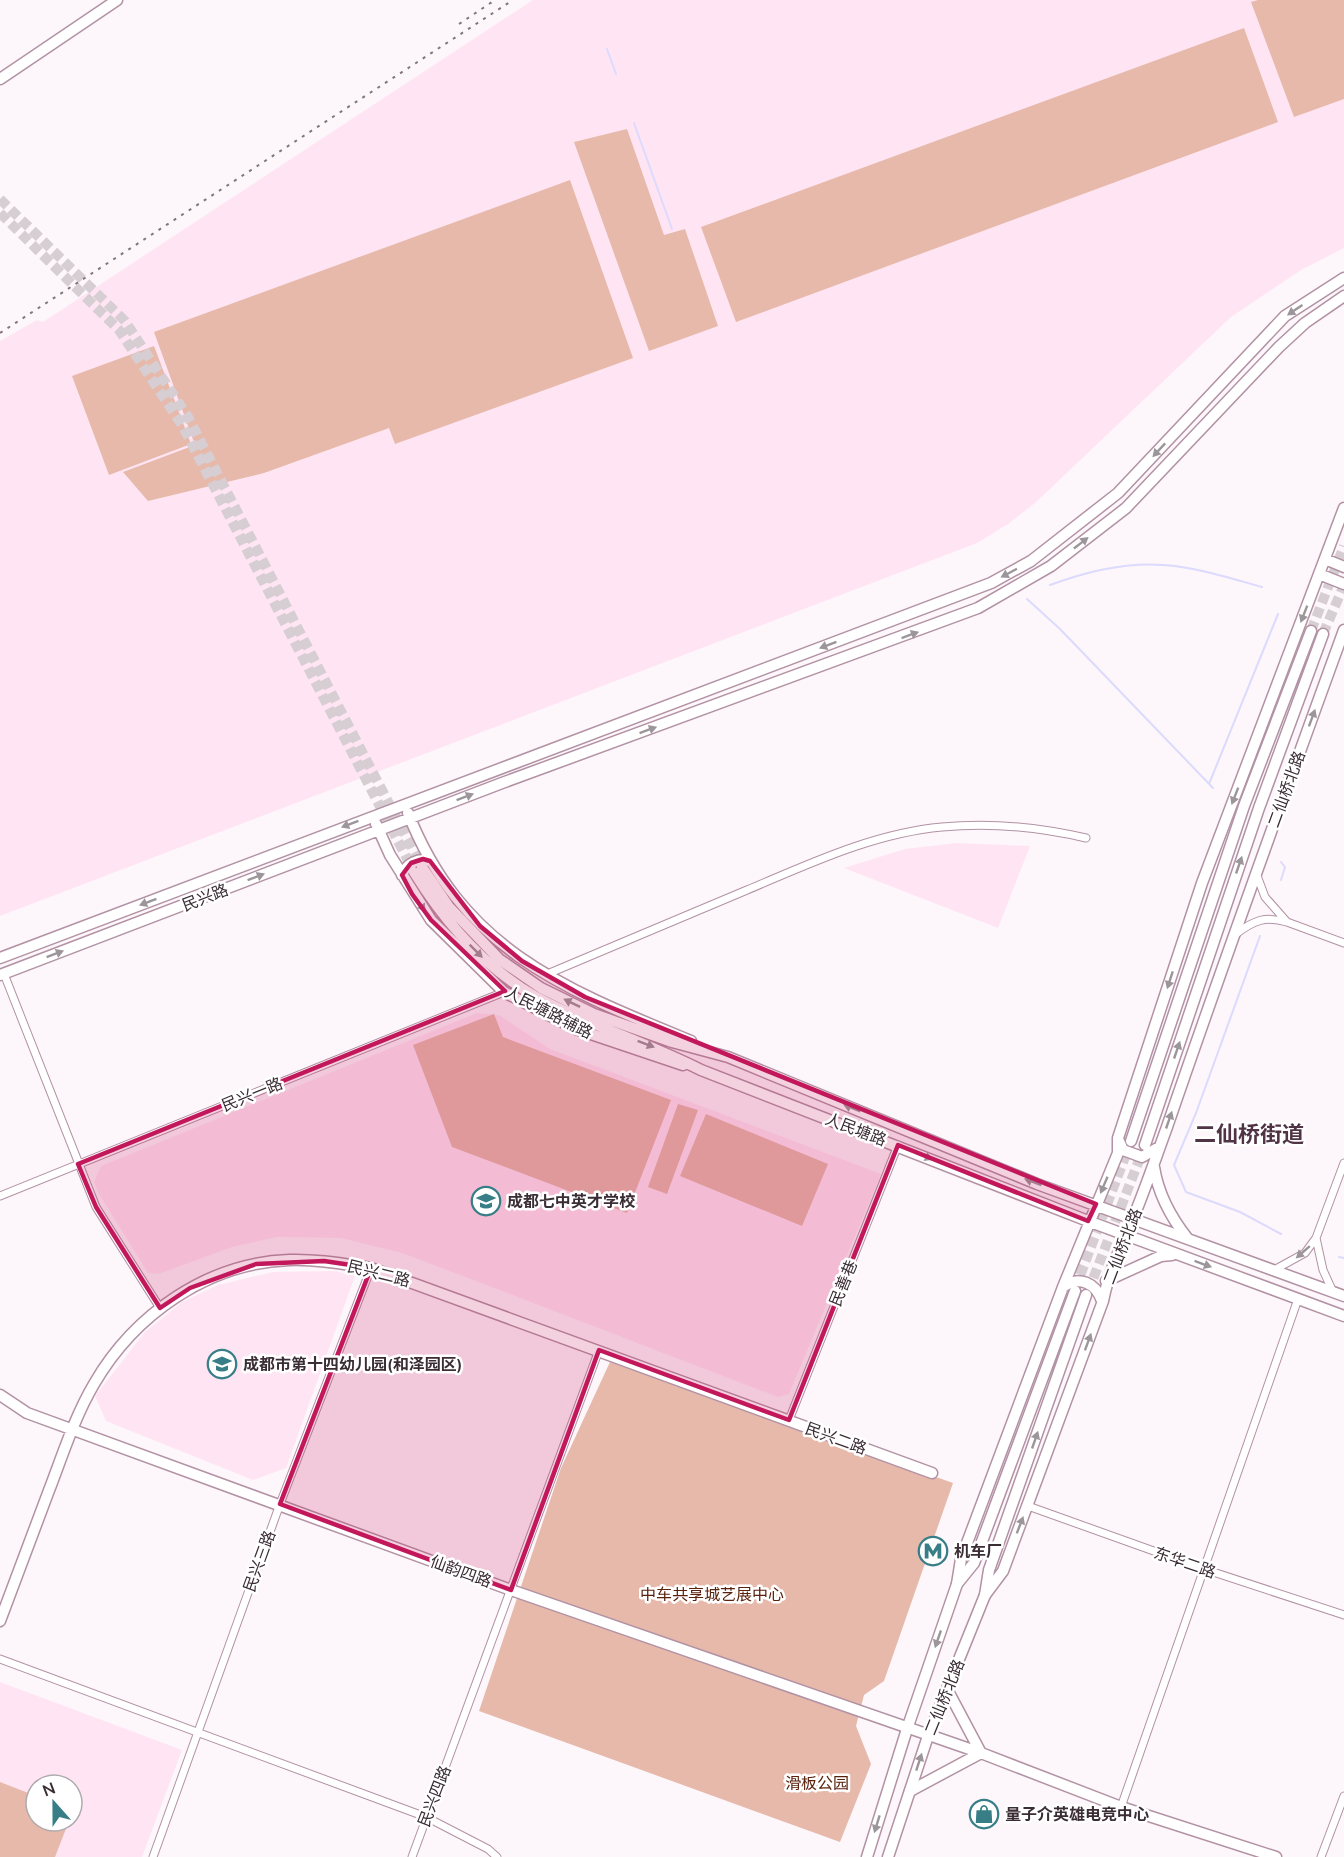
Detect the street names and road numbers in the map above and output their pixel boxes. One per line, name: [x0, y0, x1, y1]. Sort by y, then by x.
street label: 二仙桥北路: [1263, 748, 1309, 830]
street label: 民兴路: [179, 879, 231, 915]
street label: 人民塘路辅路: [502, 981, 596, 1043]
street label: 民兴一路: [219, 1073, 285, 1115]
street label: 人民塘路: [823, 1108, 889, 1150]
street label: 二仙桥北路: [1098, 1205, 1146, 1287]
street label: 民兴二路: [346, 1256, 412, 1290]
street label: 民善巷: [825, 1257, 861, 1309]
street label: 民兴二路: [803, 1418, 869, 1458]
street label: 民兴三路: [239, 1528, 279, 1594]
street label: 东华二路: [1151, 1542, 1219, 1582]
street label: 仙韵四路: [428, 1551, 494, 1591]
street label: 二仙桥北路: [920, 1656, 968, 1738]
street label: 民兴四路: [413, 1763, 455, 1829]

